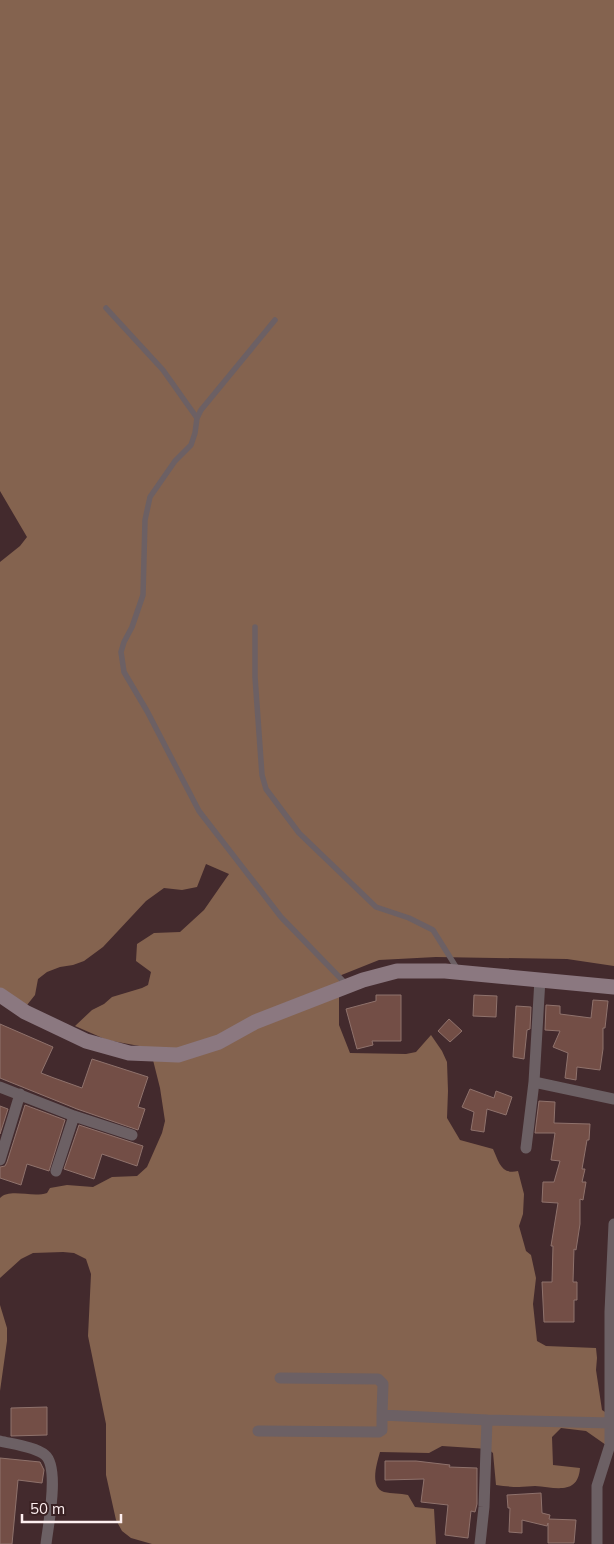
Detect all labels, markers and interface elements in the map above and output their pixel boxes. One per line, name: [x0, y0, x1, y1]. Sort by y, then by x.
scale bar: [22, 1492, 121, 1524]
text: 50 m: [30, 1499, 65, 1518]

